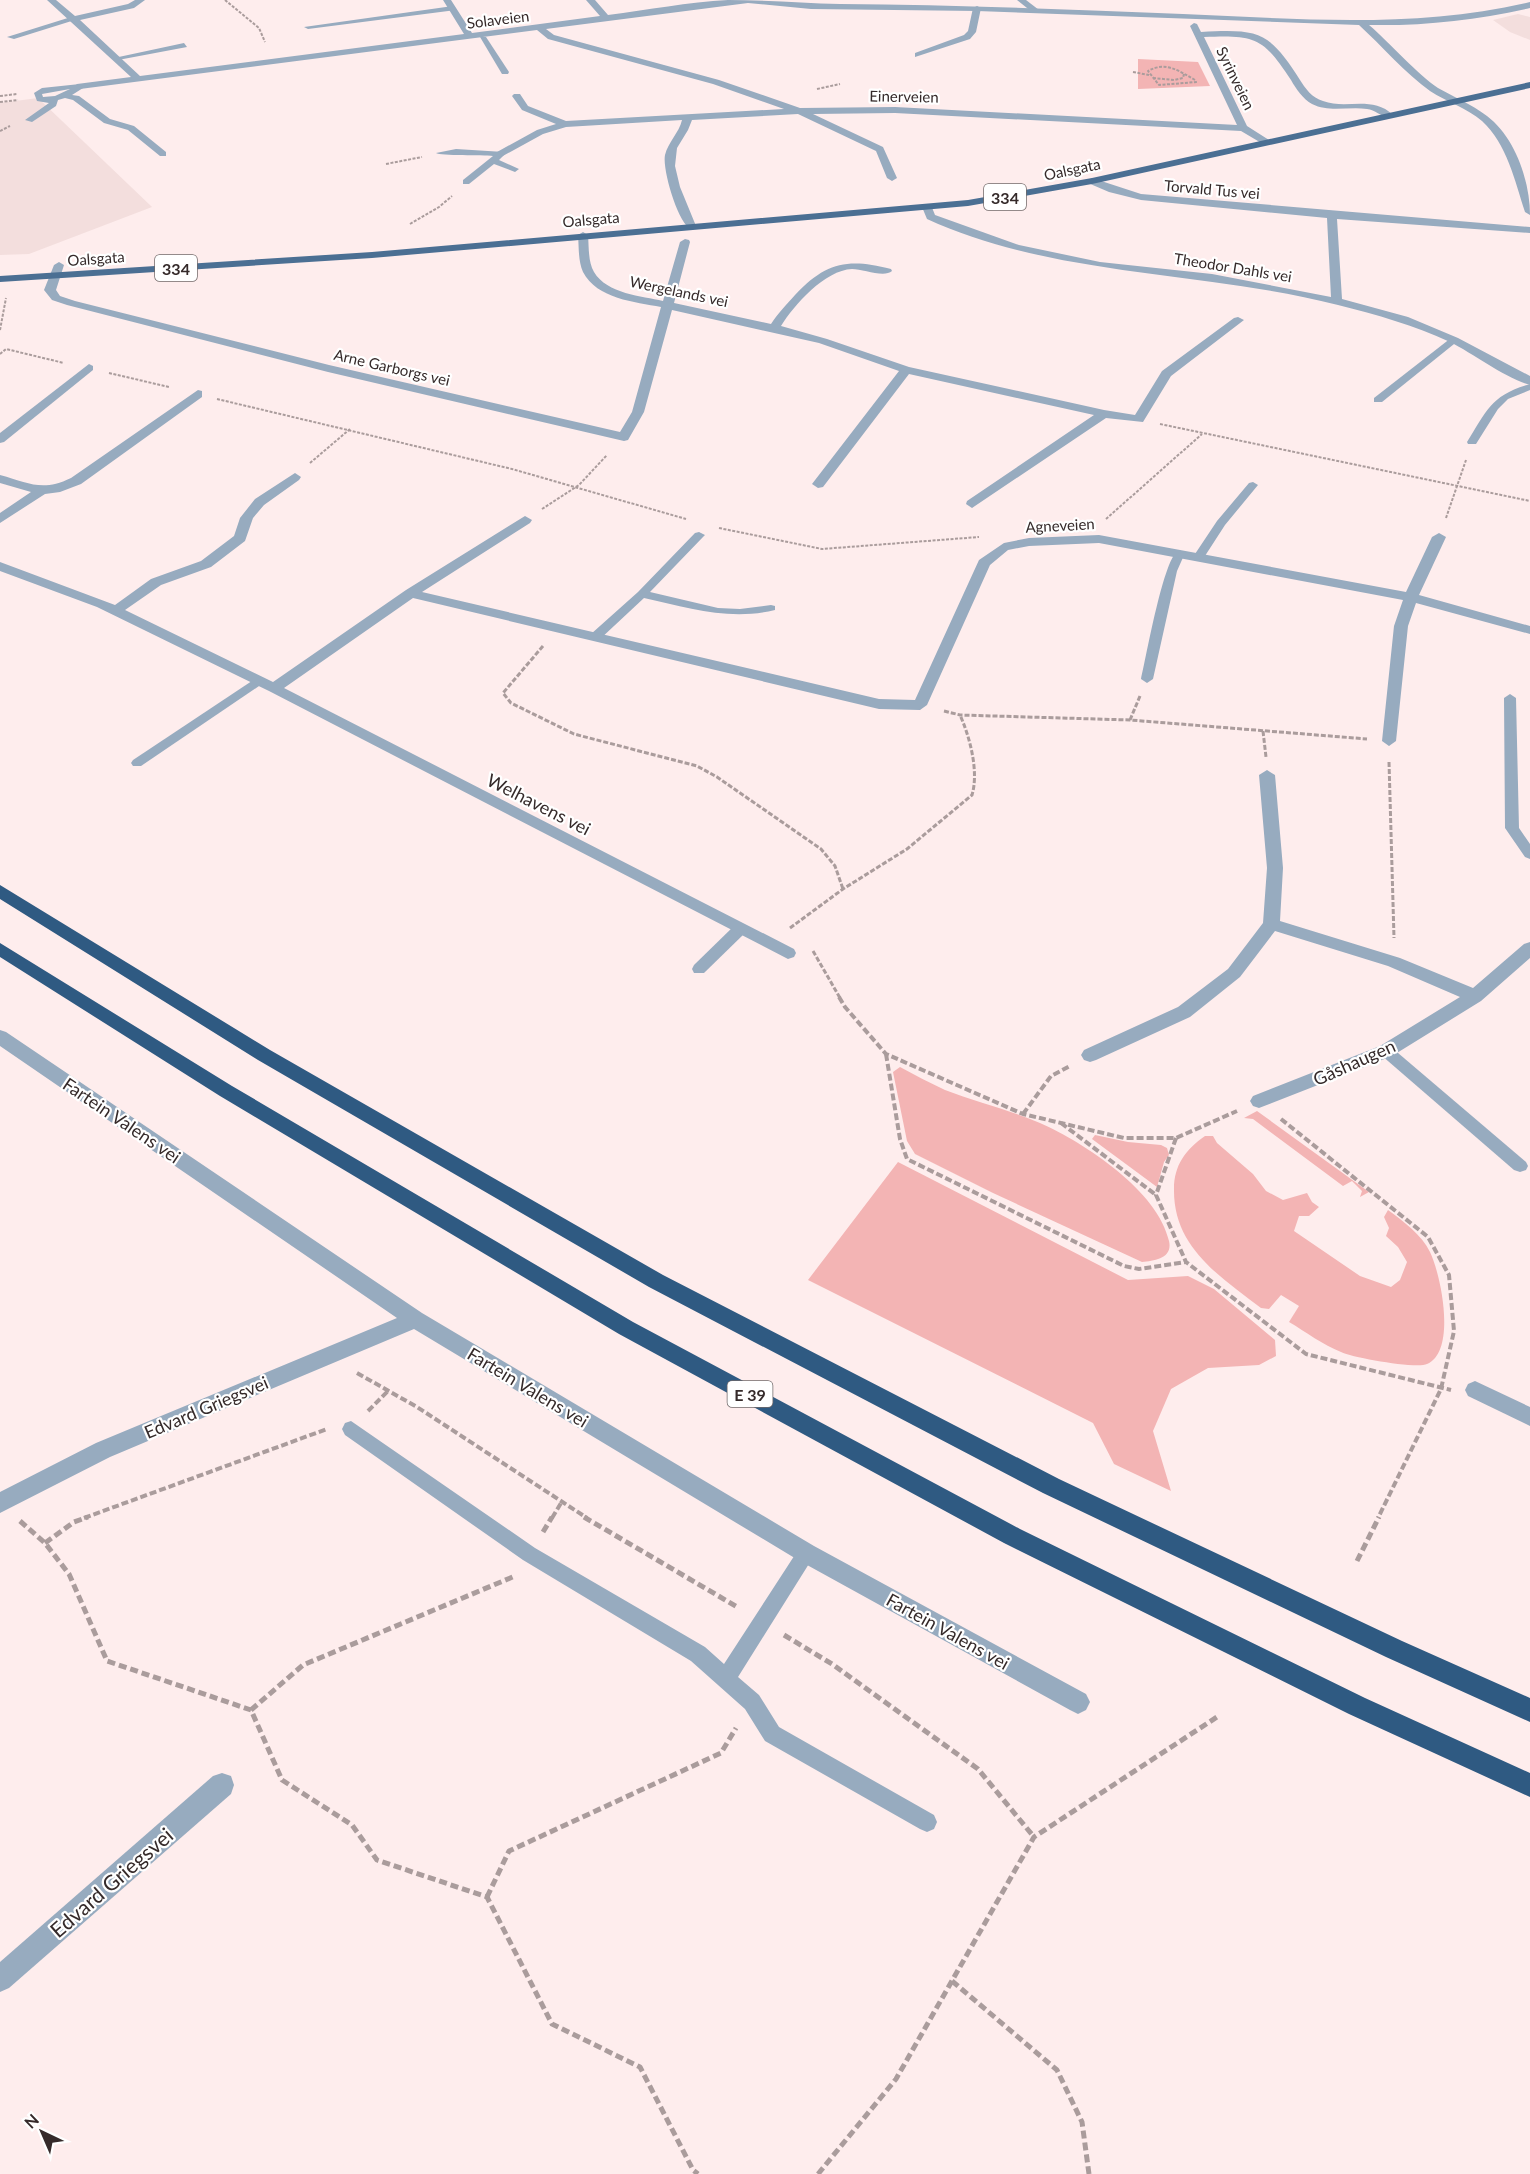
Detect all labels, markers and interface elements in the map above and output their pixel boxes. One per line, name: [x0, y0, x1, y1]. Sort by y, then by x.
street label: Solaveien: [466, 6, 530, 32]
street label: Syrinveien: [1213, 43, 1259, 113]
street label: Einerveien: [869, 86, 939, 106]
street label: Oalsgata: [1042, 154, 1102, 184]
street label: Torvald Tus vei: [1163, 176, 1261, 202]
road number: 334: [984, 184, 1026, 210]
street label: Oalsgata: [562, 208, 620, 230]
street label: Oalsgata: [67, 247, 125, 269]
street label: Theodor Dahls vei: [1173, 249, 1293, 285]
road number: 334: [155, 255, 197, 281]
street label: Wergelands vei: [628, 272, 730, 310]
street label: Arne Garborgs vei: [332, 345, 452, 389]
street label: Agneveien: [1025, 514, 1095, 536]
street label: Welhavens vei: [483, 768, 595, 840]
street label: Gåshaugen: [1310, 1034, 1398, 1090]
street label: Fartein Valens vei: [59, 1073, 185, 1167]
street label: Fartein Valens vei: [464, 1342, 592, 1432]
street label: Edvard Griegsvei: [141, 1371, 271, 1443]
road number: E 39: [728, 1381, 772, 1407]
street label: Fartein Valens vei: [883, 1588, 1013, 1674]
street label: Edvard Griegsvei: [45, 1822, 177, 1942]
north arrow: [12, 2102, 72, 2162]
text: N: [20, 2110, 42, 2132]

